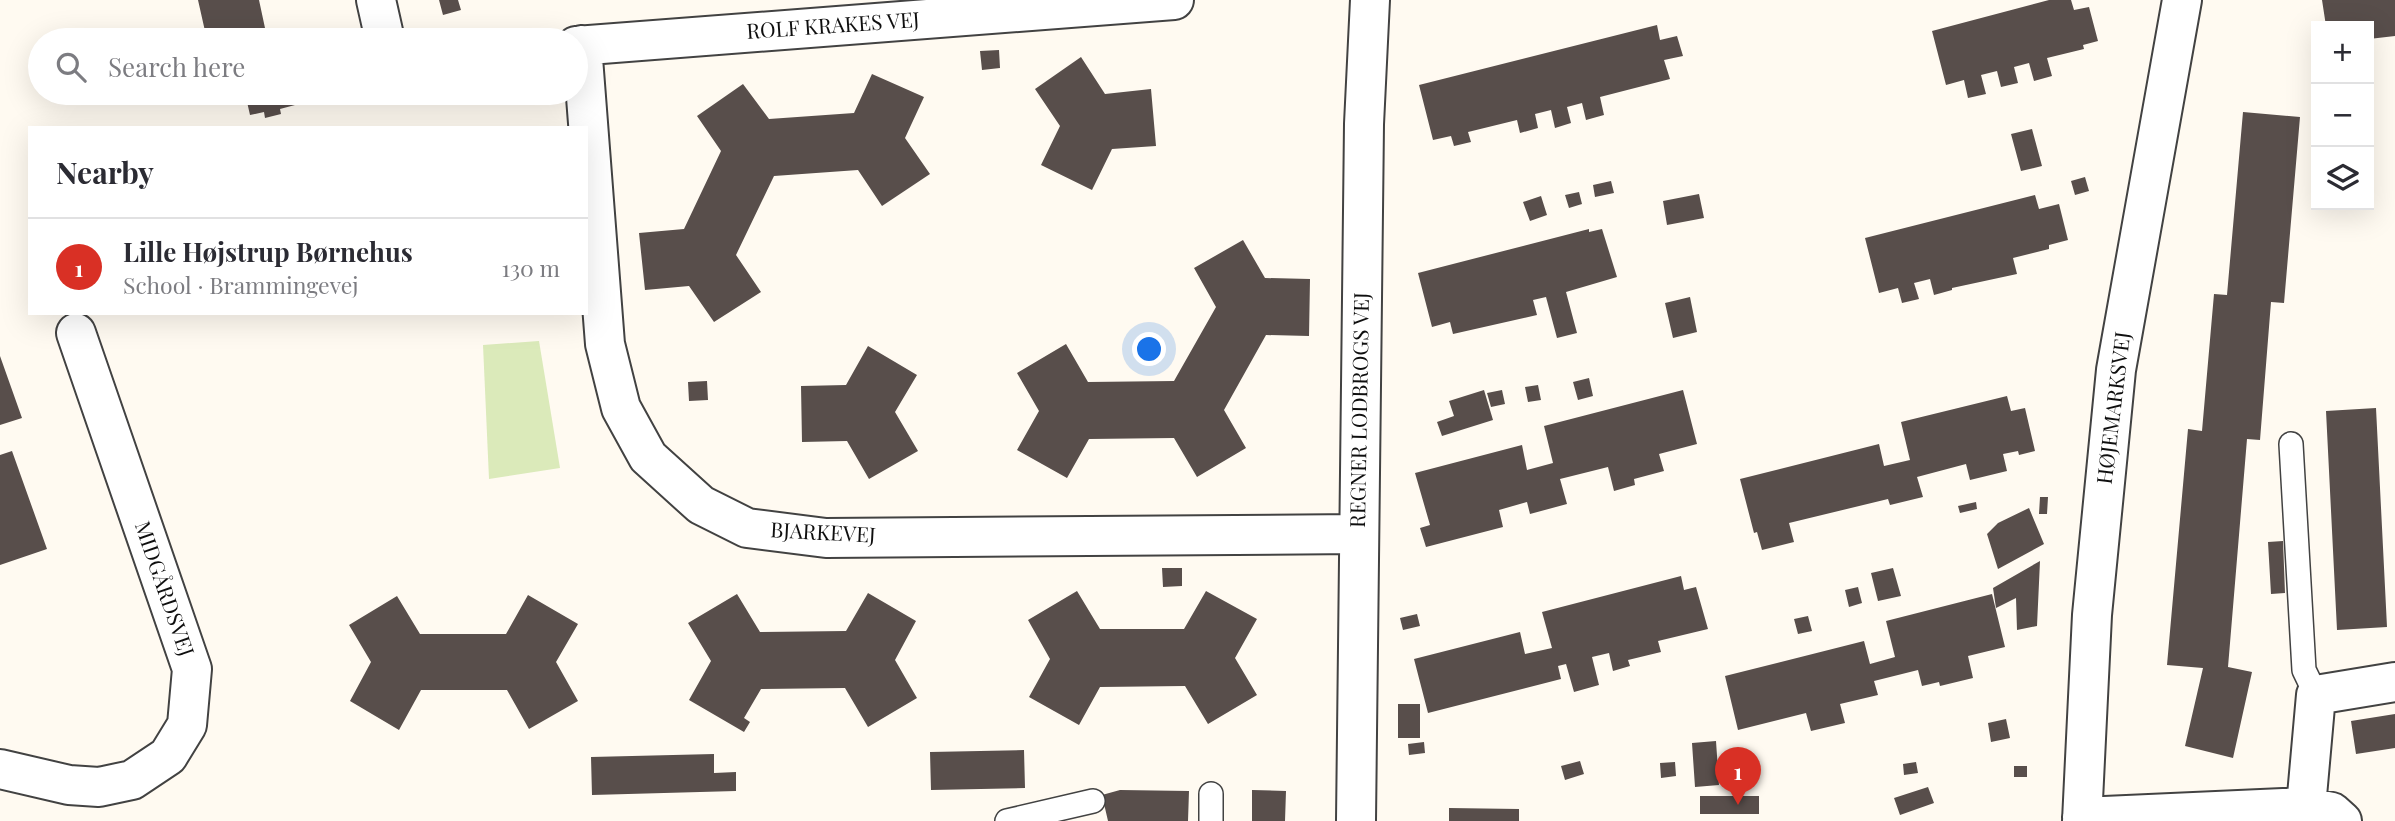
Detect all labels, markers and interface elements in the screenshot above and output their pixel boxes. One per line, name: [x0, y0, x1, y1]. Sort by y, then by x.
street label: ROLF KRAKES VEJ: [745, 4, 921, 44]
map controls: [2311, 21, 2374, 210]
button: +: [2311, 21, 2374, 84]
search box: [28, 28, 588, 105]
icon: search: [52, 48, 90, 86]
text: Search here: [108, 49, 245, 84]
button: −: [2311, 84, 2374, 147]
button: layers: [2311, 147, 2374, 210]
text: Nearby: [56, 152, 154, 192]
text: Lille Højstrup Børnehus: [123, 234, 413, 269]
text: 1: [75, 252, 83, 283]
text: 130 m: [502, 252, 560, 283]
text: School · Brammingevej: [123, 269, 358, 300]
street label: REGNER LODBROGS VEJ: [1342, 292, 1374, 528]
street label: HØJEMARKSVEJ: [2089, 330, 2135, 486]
your location: [1132, 332, 1166, 366]
street label: BJARKEVEJ: [770, 514, 877, 548]
street label: MIDGÅRDSVEJ: [130, 517, 202, 660]
pin: 1: [1715, 747, 1761, 805]

